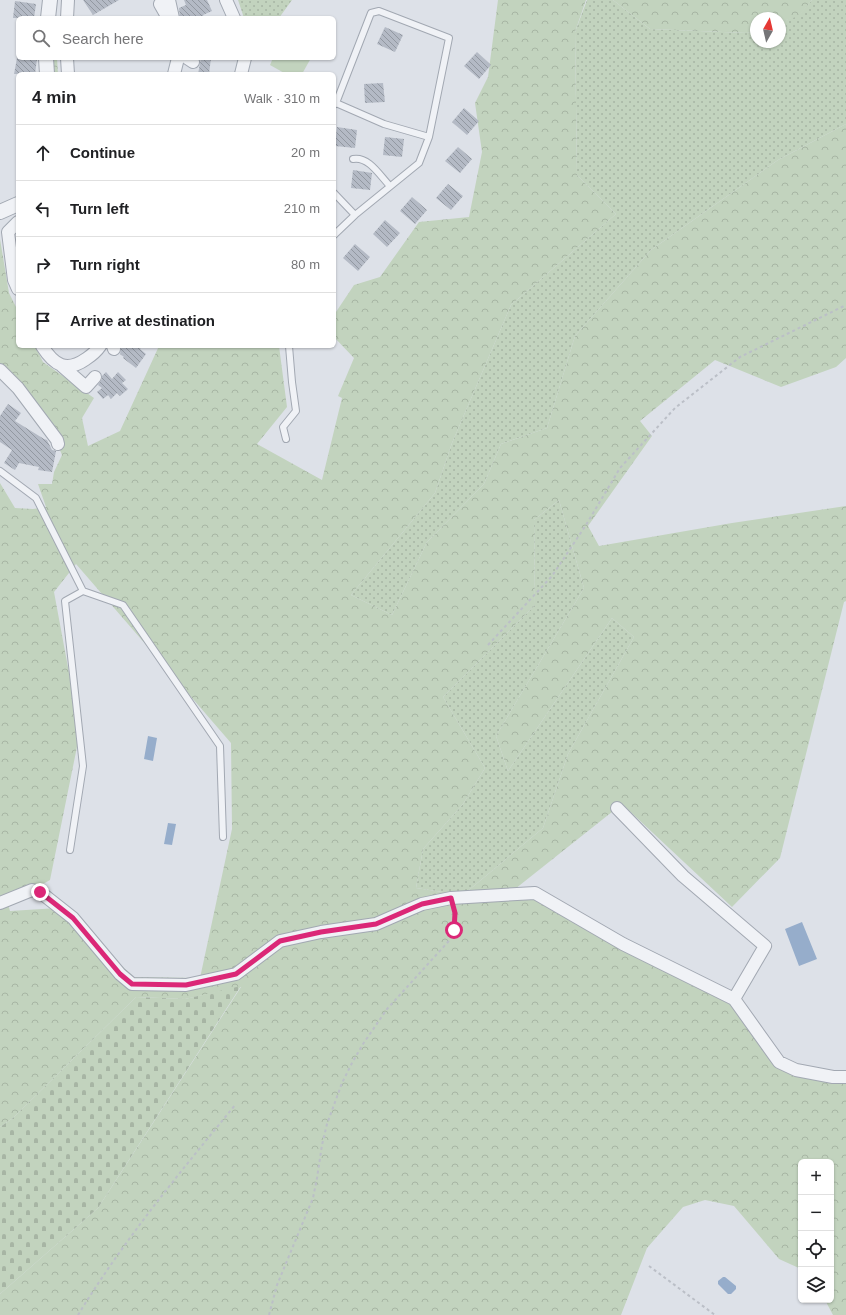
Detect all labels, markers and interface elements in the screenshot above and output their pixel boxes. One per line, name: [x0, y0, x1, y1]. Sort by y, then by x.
north arrow: [750, 12, 786, 48]
search box: [16, 16, 336, 60]
icon: search: [30, 27, 52, 49]
text: Search here: [62, 30, 144, 47]
text: 4 min: [32, 88, 76, 107]
text: Walk · 310 m: [244, 91, 320, 106]
icon: ahead: [32, 142, 54, 164]
text: Continue: [70, 144, 135, 161]
text: 20 m: [291, 145, 320, 160]
icon: left: [32, 198, 54, 220]
text: Turn left: [70, 200, 129, 217]
text: 210 m: [284, 201, 320, 216]
icon: right: [32, 254, 54, 276]
text: Turn right: [70, 256, 140, 273]
text: 80 m: [291, 257, 320, 272]
icon: arrive: [32, 310, 54, 332]
text: Arrive at destination: [70, 312, 215, 329]
route end: [31, 883, 49, 901]
route start: [445, 921, 463, 939]
map controls: [798, 1159, 834, 1303]
button: +: [798, 1159, 834, 1195]
button: −: [798, 1195, 834, 1231]
button: locate: [798, 1231, 834, 1267]
button: layers: [798, 1267, 834, 1303]

